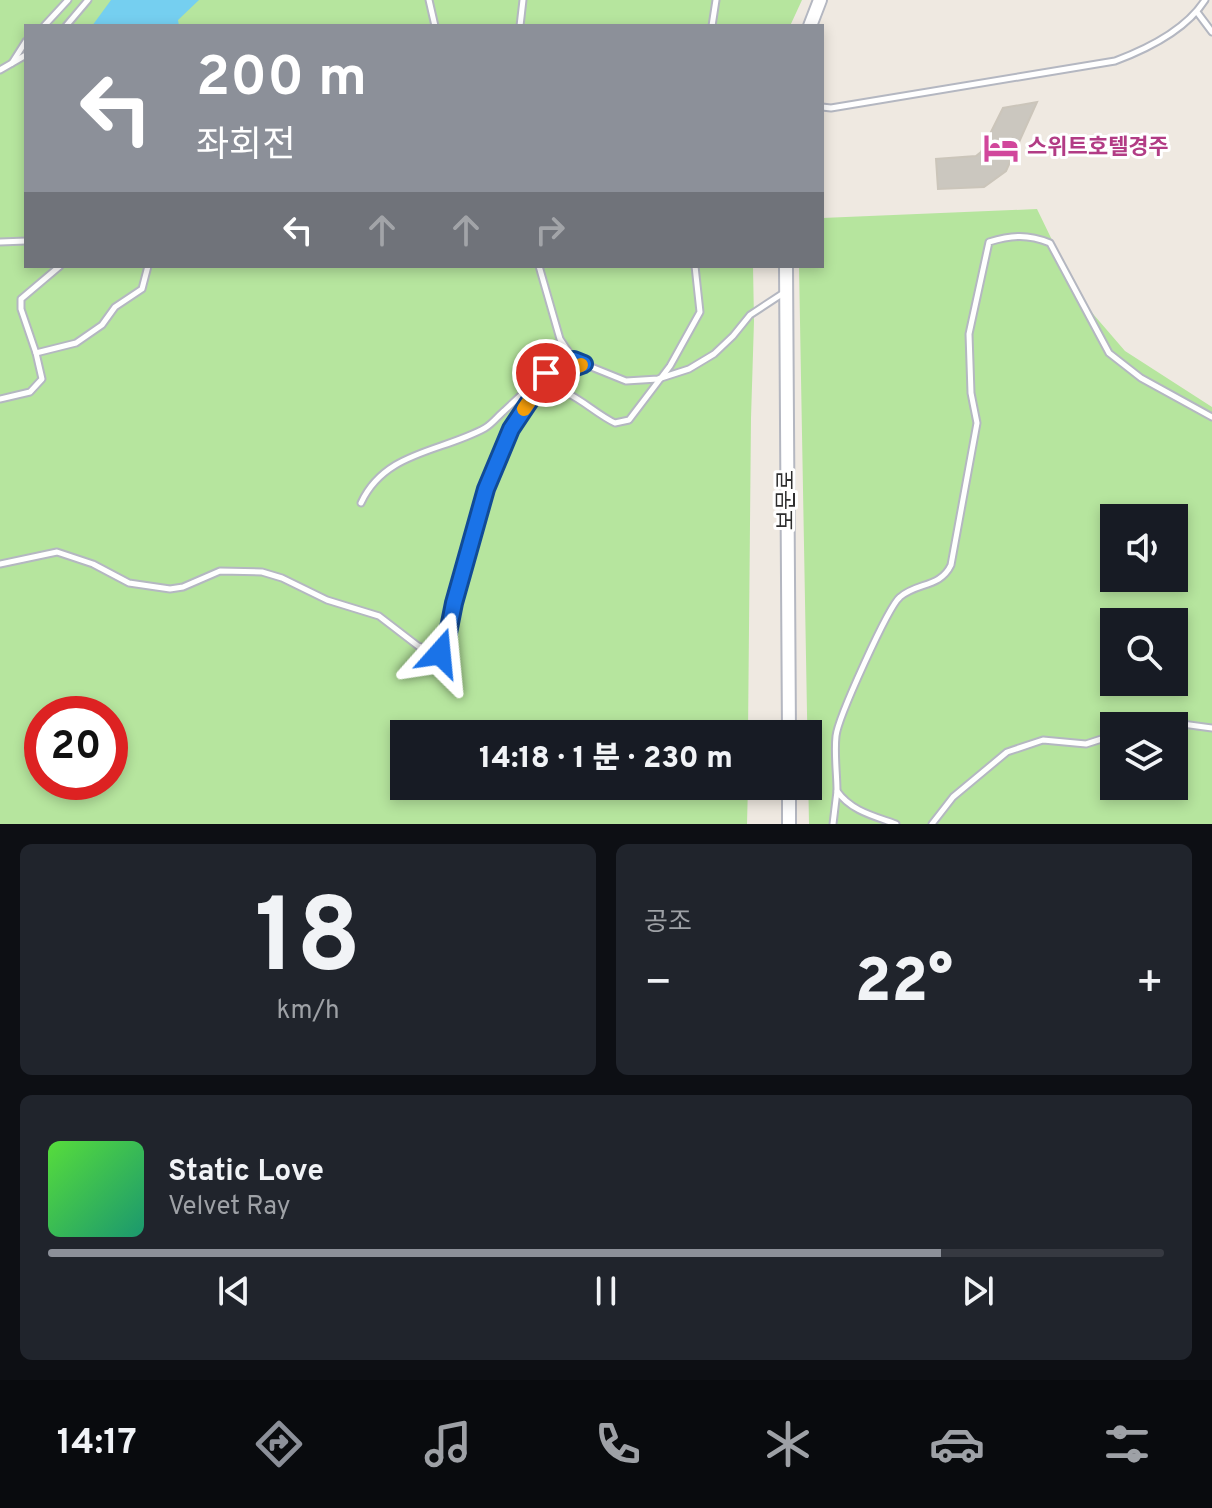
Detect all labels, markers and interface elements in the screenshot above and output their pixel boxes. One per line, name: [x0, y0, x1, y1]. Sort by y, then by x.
text: 200 m: [196, 45, 367, 115]
icon: left: [64, 56, 168, 160]
text: 좌회전: [196, 124, 295, 170]
hotel icon: 스위트호텔경주: [982, 129, 1020, 167]
place label: 스위트호텔경주: [1027, 135, 1169, 162]
icon: left: [276, 208, 320, 252]
icon: ahead: [360, 208, 404, 252]
icon: ahead: [444, 208, 488, 252]
icon: right: [528, 208, 572, 252]
pin: [512, 339, 580, 407]
icon: arrive: [524, 351, 568, 395]
street label: 보문로: [774, 470, 801, 530]
map controls: [1100, 504, 1188, 800]
button: sound: [1100, 504, 1188, 592]
button: search: [1100, 608, 1188, 696]
position arrow: [398, 611, 482, 695]
speed limit sign: 20: [24, 696, 128, 800]
button: layers: [1100, 712, 1188, 800]
text: 14:18 · 1 분 · 230 m: [479, 741, 733, 778]
text: 18: [254, 877, 362, 1009]
text: 공조: [644, 907, 692, 940]
text: 22°: [855, 947, 953, 1023]
text: −: [644, 957, 672, 1013]
text: +: [1136, 957, 1164, 1013]
text: km/h: [276, 995, 340, 1028]
text: Static Love: [168, 1154, 324, 1191]
text: Velvet Ray: [168, 1191, 291, 1224]
icon: previous: [212, 1269, 256, 1313]
icon: pause: [584, 1269, 628, 1313]
icon: next: [956, 1269, 1000, 1313]
icon: directions: [251, 1416, 307, 1472]
icon: music: [420, 1416, 476, 1472]
icon: phone: [590, 1416, 646, 1472]
icon: climate: [760, 1416, 816, 1472]
icon: car: [929, 1416, 985, 1472]
icon: filters: [1099, 1416, 1155, 1472]
text: 14:17: [57, 1421, 137, 1467]

